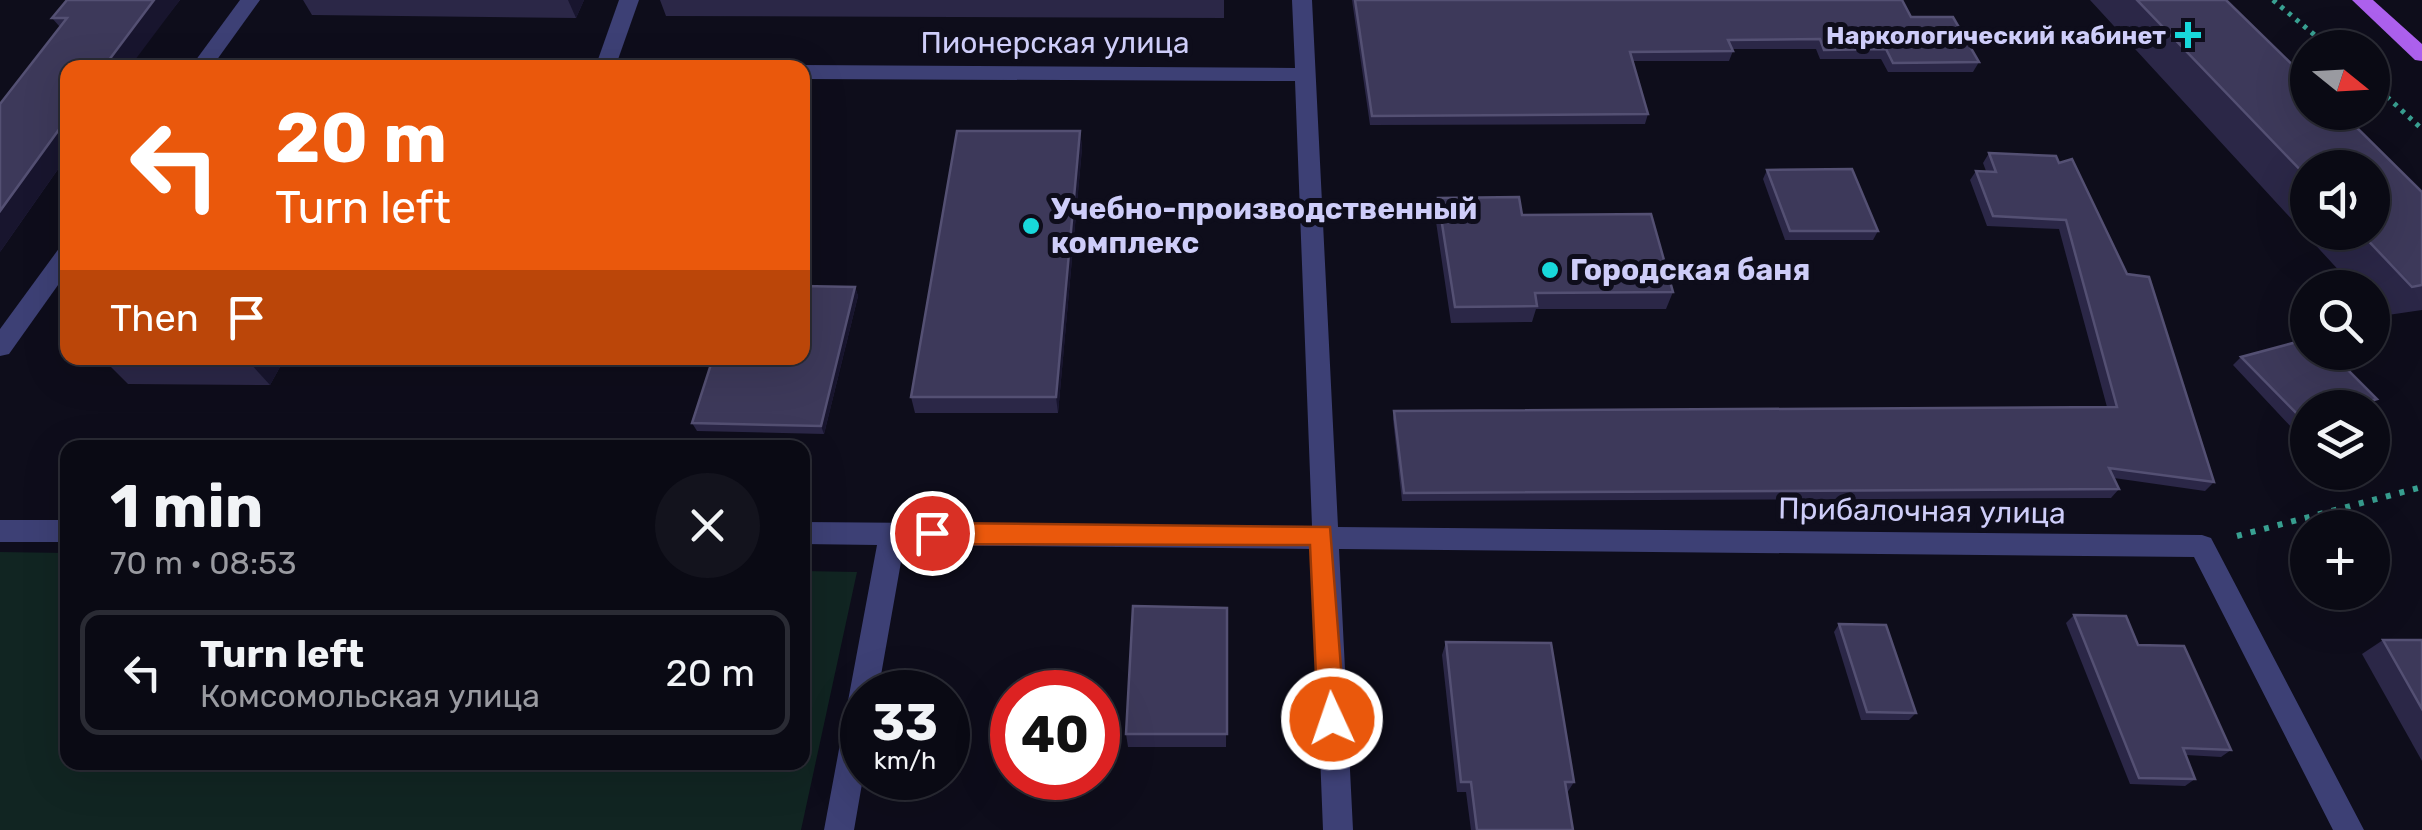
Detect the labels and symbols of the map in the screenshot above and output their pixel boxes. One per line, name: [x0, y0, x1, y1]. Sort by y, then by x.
place label: Наркологический кабинет: [1826, 21, 2166, 50]
marker: Наркологический кабинет: [2175, 22, 2201, 48]
street label: Пионерская улица: [920, 25, 1190, 61]
north arrow: [2290, 30, 2390, 130]
place label: Учебно-производственный комплекс: [1051, 191, 1477, 261]
marker: Учебно-производственный комплекс: [1020, 215, 1042, 237]
place label: Городская баня: [1570, 252, 1810, 288]
marker: Городская баня: [1539, 259, 1561, 281]
street label: Прибалочная улица: [1778, 490, 2066, 532]
pin: [890, 491, 975, 576]
position arrow: [1280, 667, 1384, 771]
speed limit sign: 40: [990, 670, 1120, 800]

